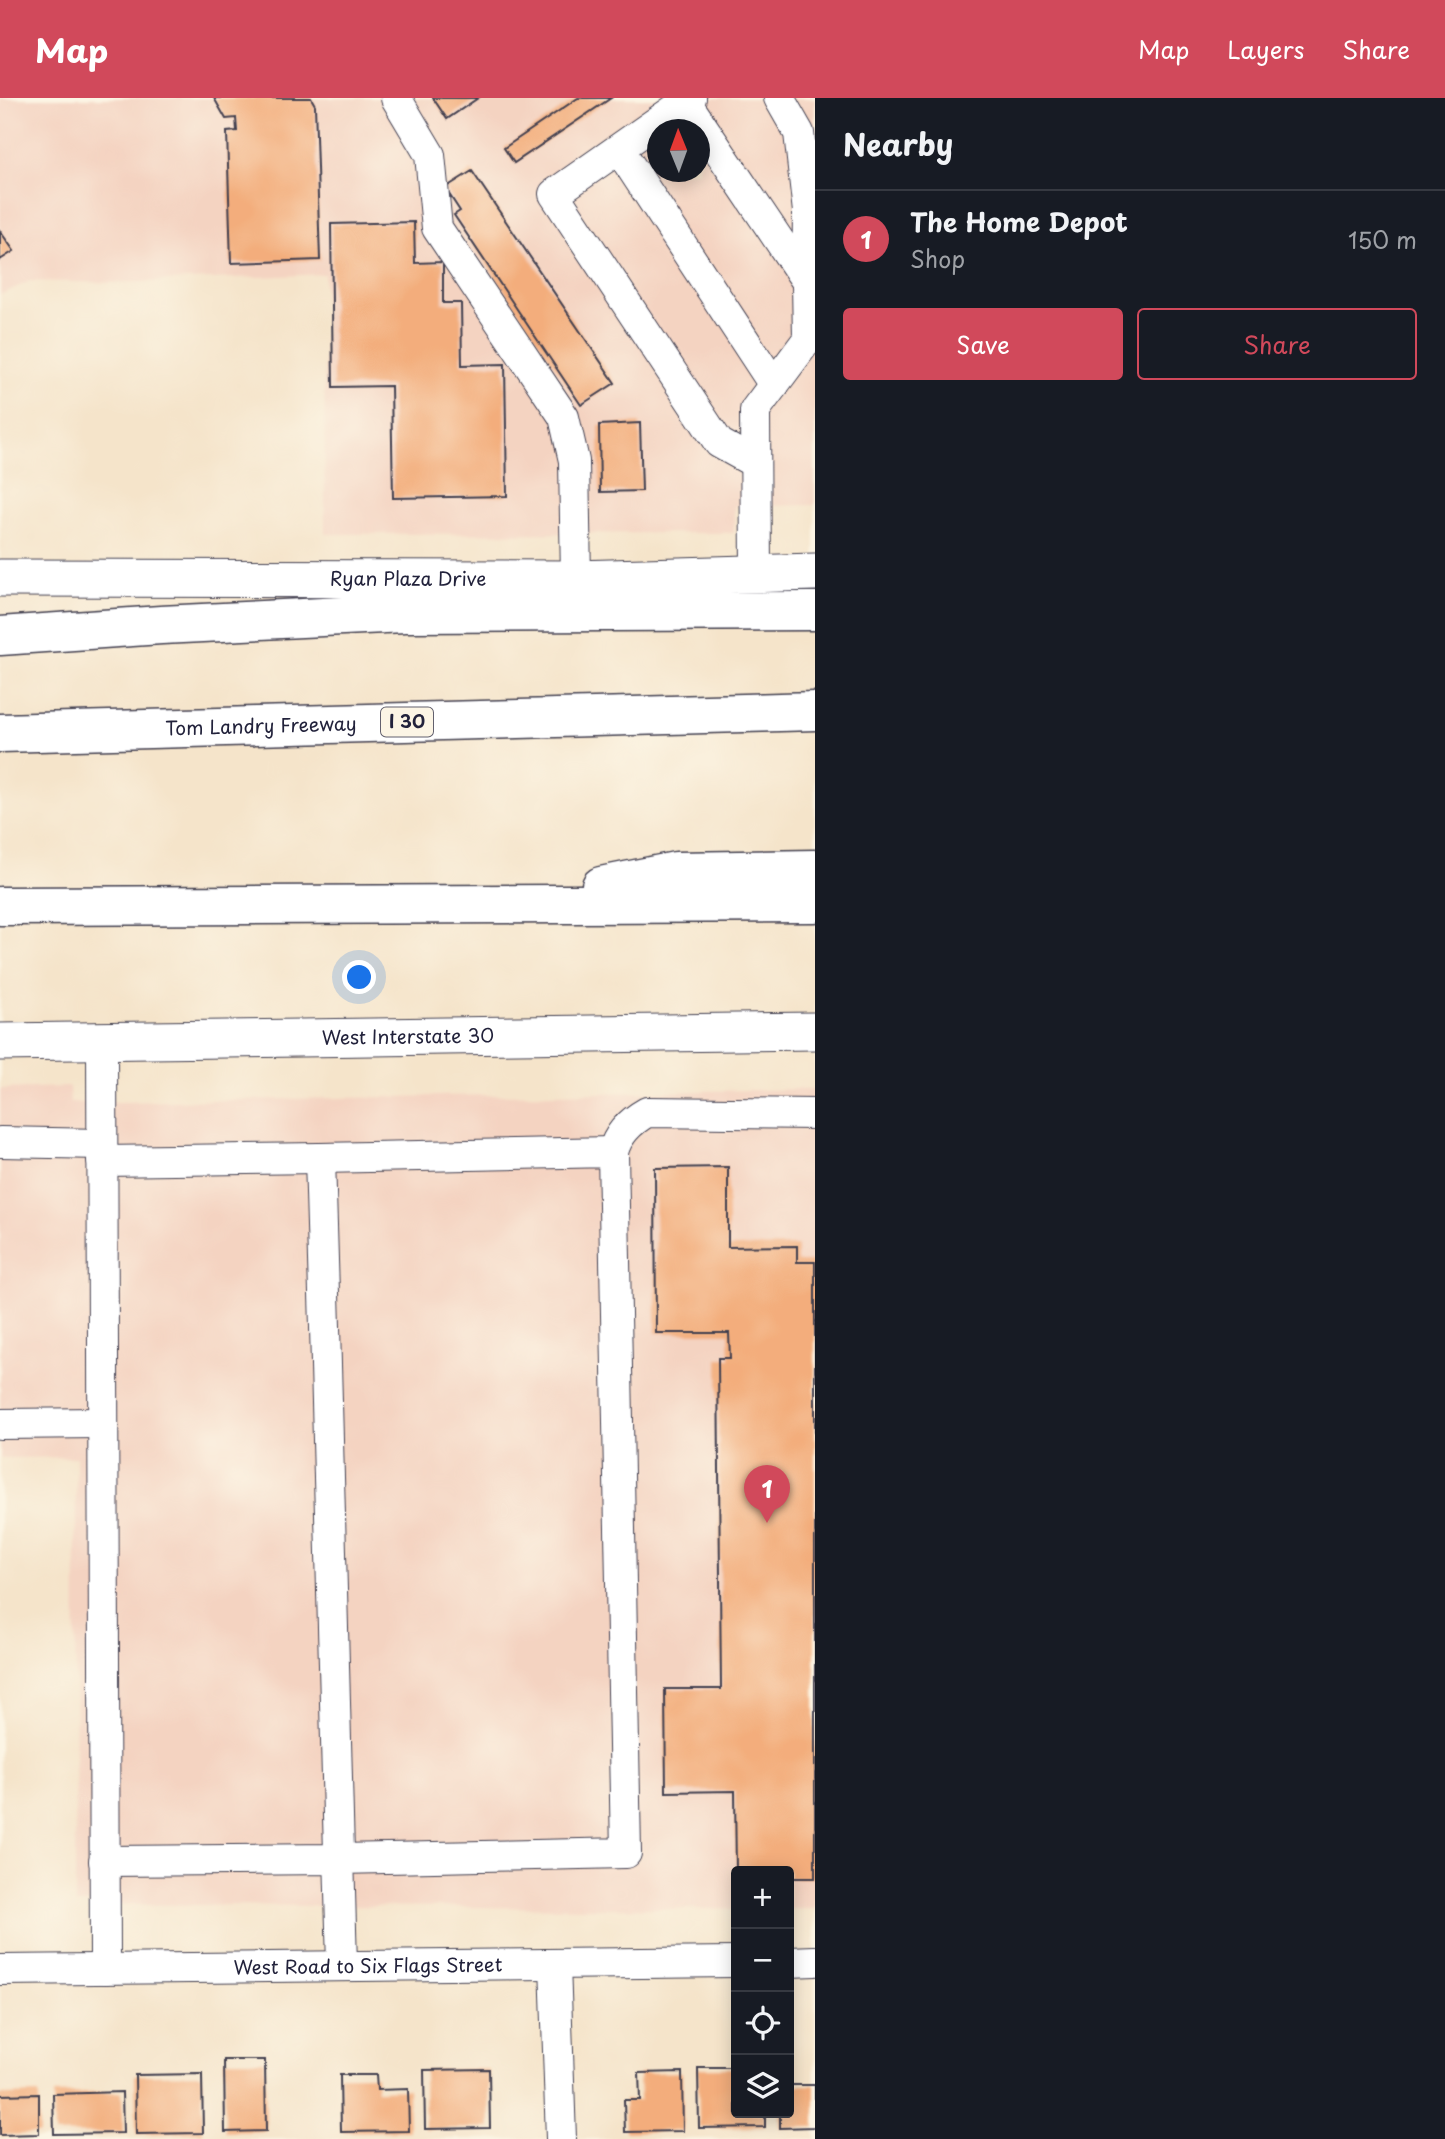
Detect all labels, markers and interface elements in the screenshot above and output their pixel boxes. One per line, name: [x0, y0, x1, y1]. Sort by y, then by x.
text: Map: [35, 24, 108, 74]
text: Map: [1138, 31, 1189, 67]
text: Layers: [1227, 31, 1304, 67]
text: Share: [1342, 31, 1410, 67]
north arrow: [647, 119, 710, 182]
text: Nearby: [843, 121, 953, 166]
text: The Home Depot: [910, 202, 1128, 241]
text: 1: [861, 222, 872, 257]
text: 150 m: [1348, 222, 1417, 257]
text: Shop: [910, 241, 965, 276]
button: Save: [843, 308, 1123, 380]
button: Share: [1137, 308, 1417, 380]
street label: Ryan Plaza Drive: [330, 564, 486, 592]
street label: Tom Landry Freeway: [165, 708, 357, 742]
road number: I 30: [381, 708, 433, 736]
your location: [342, 960, 376, 994]
street label: West Interstate 30: [322, 1020, 494, 1051]
pin: 1: [744, 1465, 790, 1523]
map controls: [731, 1866, 794, 2118]
button: +: [731, 1866, 794, 1929]
button: −: [731, 1929, 794, 1992]
street label: West Road to Six Flags Street: [233, 1950, 503, 1980]
button: locate: [731, 1992, 794, 2055]
button: layers: [731, 2055, 794, 2118]

